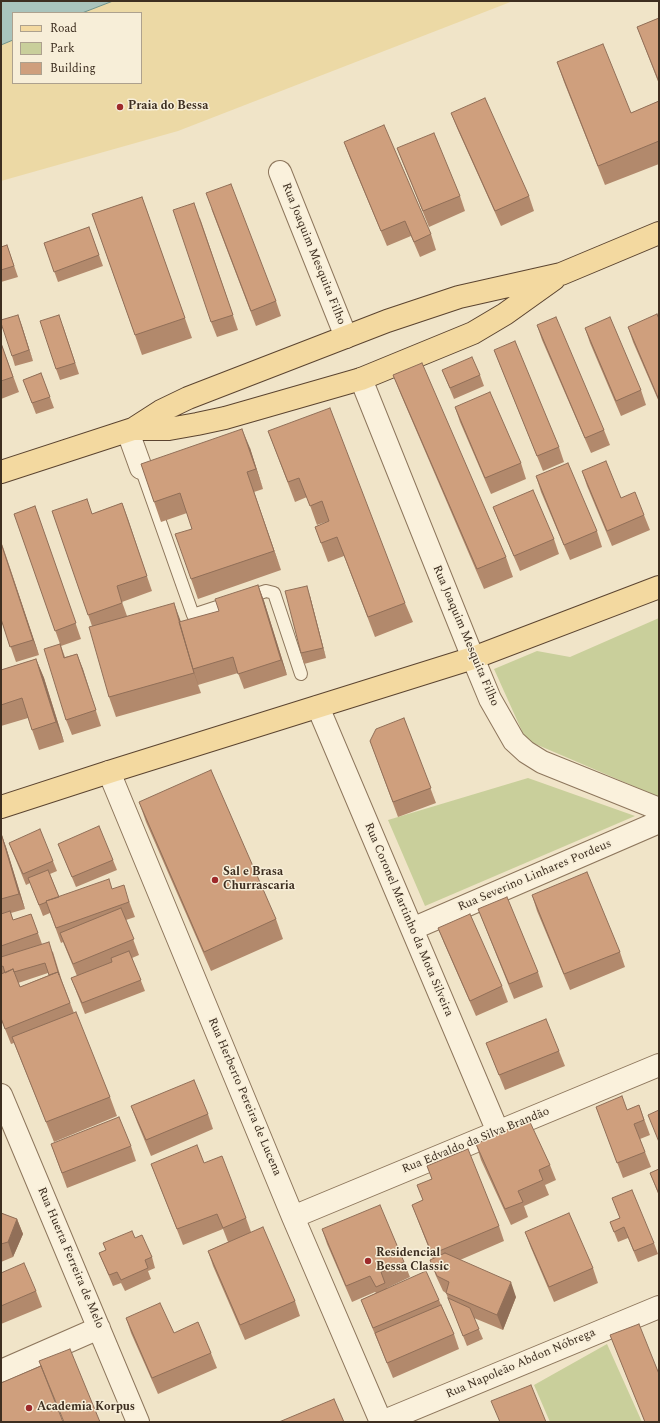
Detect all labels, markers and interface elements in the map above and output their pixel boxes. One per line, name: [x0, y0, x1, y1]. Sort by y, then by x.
legend: [12, 12, 142, 84]
text: Road: [50, 19, 77, 38]
text: Park: [50, 39, 75, 58]
text: Building: [50, 59, 96, 78]
place label: Praia do Bessa: [128, 100, 208, 114]
marker: Praia do Bessa: [115, 102, 125, 112]
street label: Rua Joaquim Mesquita Filho: [278, 181, 348, 327]
street label: Rua Joaquim Mesquita Filho: [429, 563, 501, 709]
street label: Rua Coronel Martinho da Mota Silveira: [360, 821, 456, 1019]
street label: Rua Severino Linhares Pordeus: [456, 837, 614, 915]
place label: Sal e Brasa Churrascaria: [223, 866, 295, 894]
marker: Sal e Brasa Churrascaria: [210, 875, 220, 885]
street label: Rua Herberto Pereira de Lucena: [204, 1016, 284, 1178]
street label: Rua Edvaldo da Silva Brandão: [400, 1105, 552, 1177]
street label: Rua Huerta Ferreira de Melo: [34, 1185, 106, 1331]
place label: Residencial Bessa Classic: [376, 1247, 449, 1275]
marker: Residencial Bessa Classic: [363, 1256, 373, 1266]
street label: Rua Napoleão Abdon Nóbrega: [444, 1326, 598, 1402]
place label: Academia Korpus: [37, 1401, 135, 1415]
marker: Academia Korpus: [24, 1403, 34, 1413]

